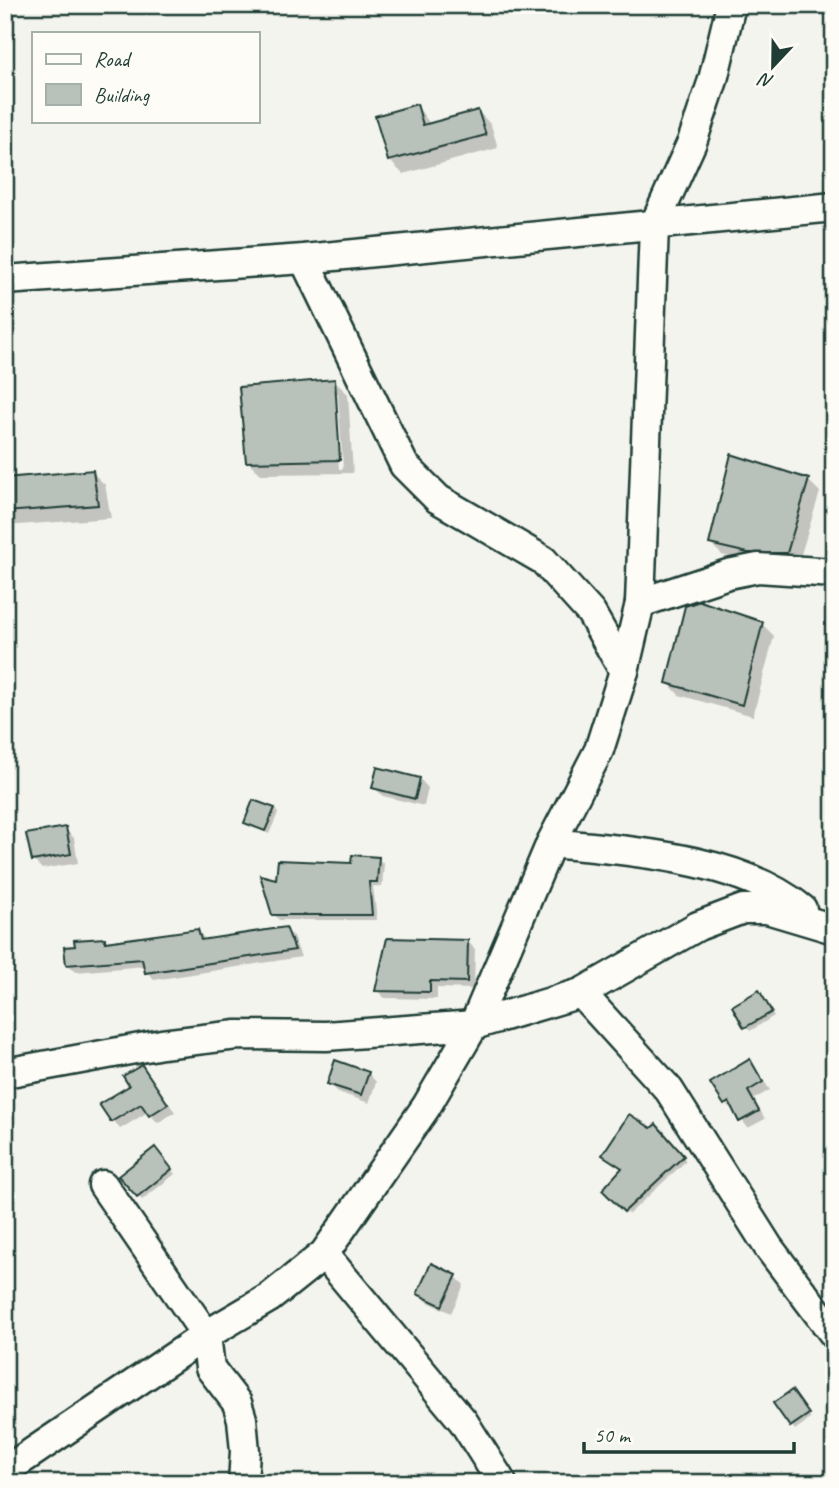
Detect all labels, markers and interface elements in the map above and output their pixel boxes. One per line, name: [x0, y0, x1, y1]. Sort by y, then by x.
legend: [32, 32, 259, 122]
north arrow: [738, 32, 808, 102]
text: Road: [94, 46, 133, 72]
text: N: [754, 66, 777, 94]
text: Building: [94, 82, 151, 108]
scale bar: [584, 1411, 794, 1455]
text: 50 m: [594, 1422, 632, 1448]

